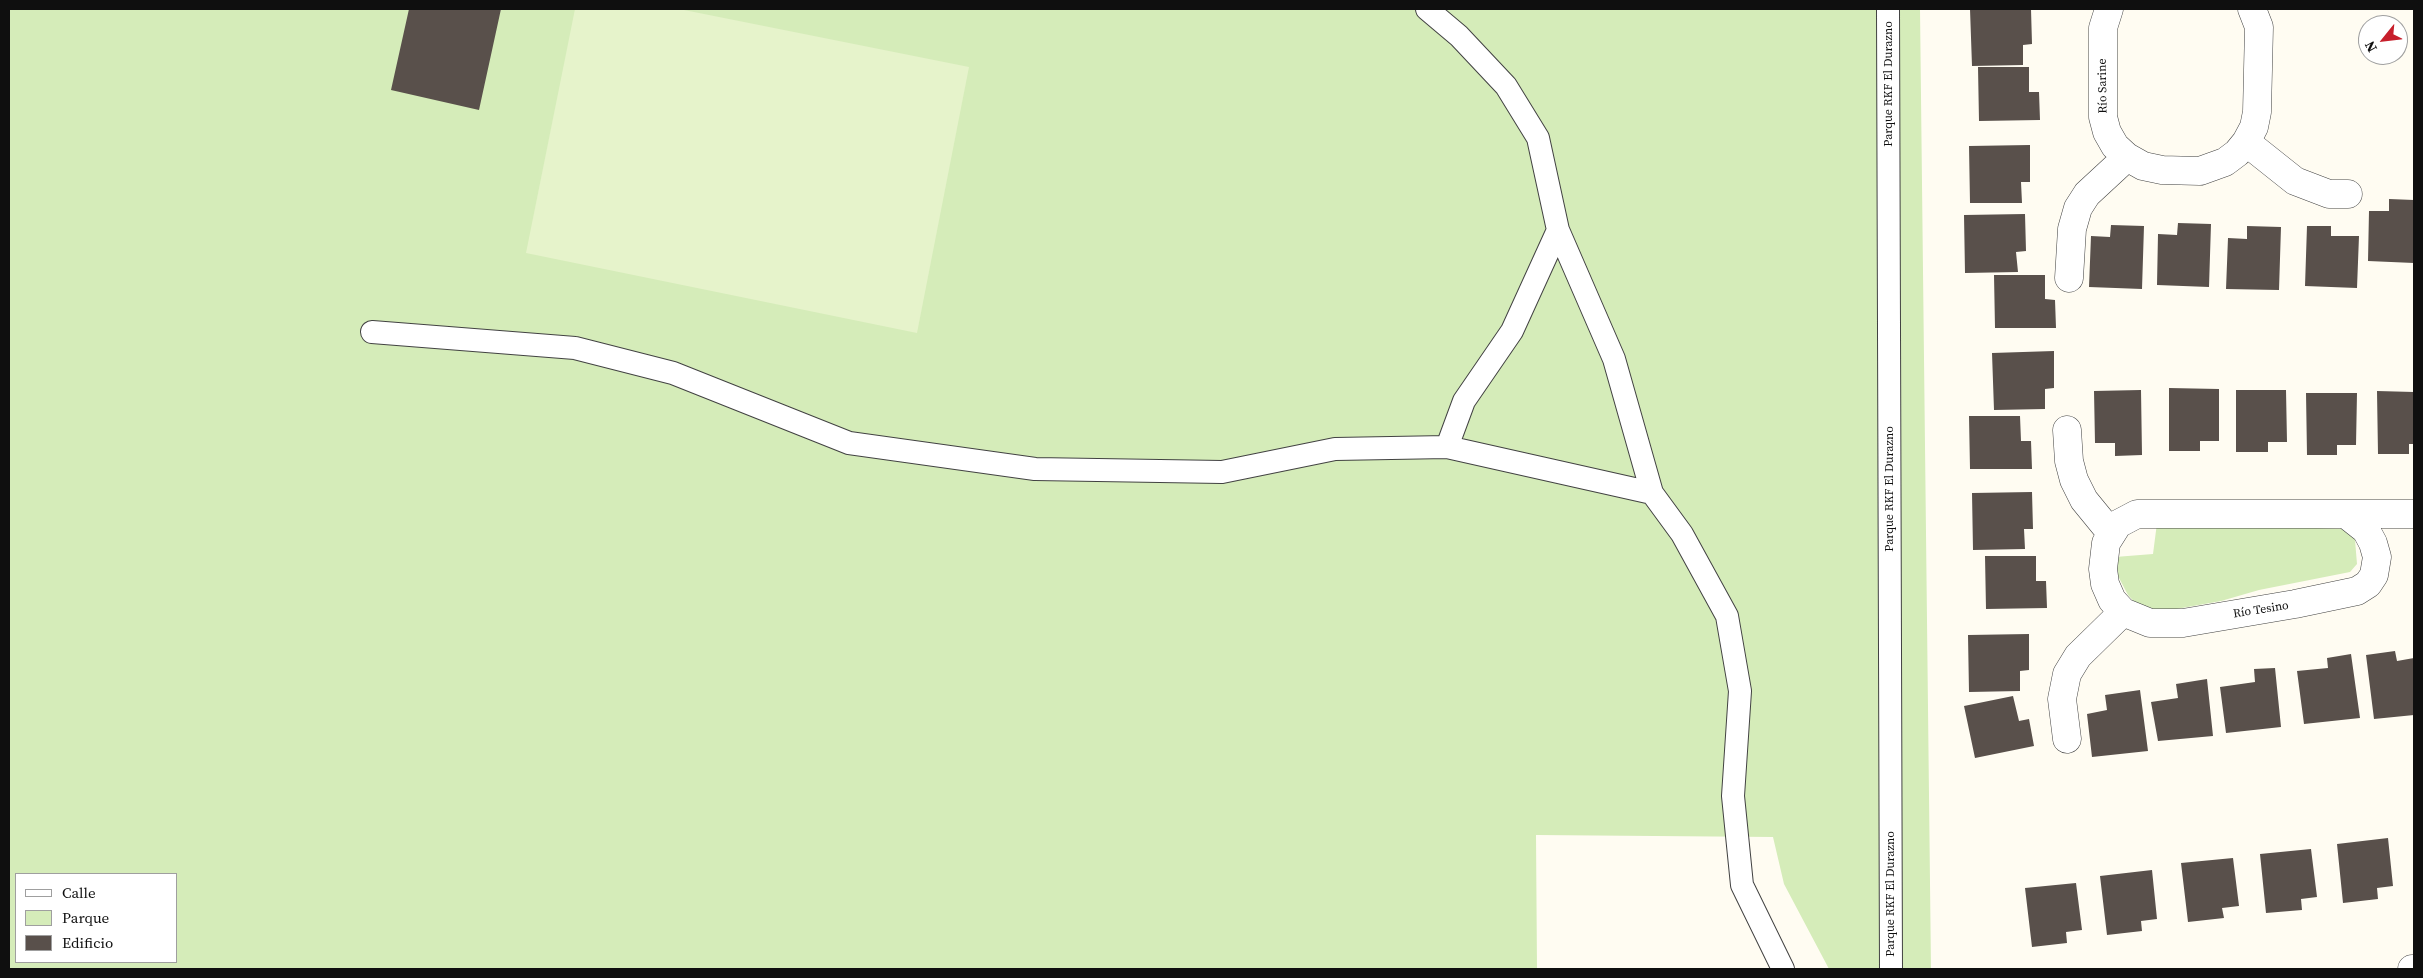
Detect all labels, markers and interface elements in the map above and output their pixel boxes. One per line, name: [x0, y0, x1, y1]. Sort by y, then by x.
north arrow: [2358, 15, 2408, 65]
street label: Parque RKF El Durazno: [1882, 21, 1896, 147]
text: N: [2360, 37, 2382, 56]
street label: Río Sarine: [2095, 58, 2111, 114]
street label: Parque RKF El Durazno: [1883, 426, 1897, 552]
street label: Río Tesino: [2232, 599, 2290, 621]
street label: Parque RKF El Durazno: [1884, 831, 1898, 957]
legend: [15, 873, 178, 963]
text: Calle: [62, 882, 96, 903]
text: Parque: [62, 907, 109, 928]
text: Edificio: [62, 932, 113, 953]

